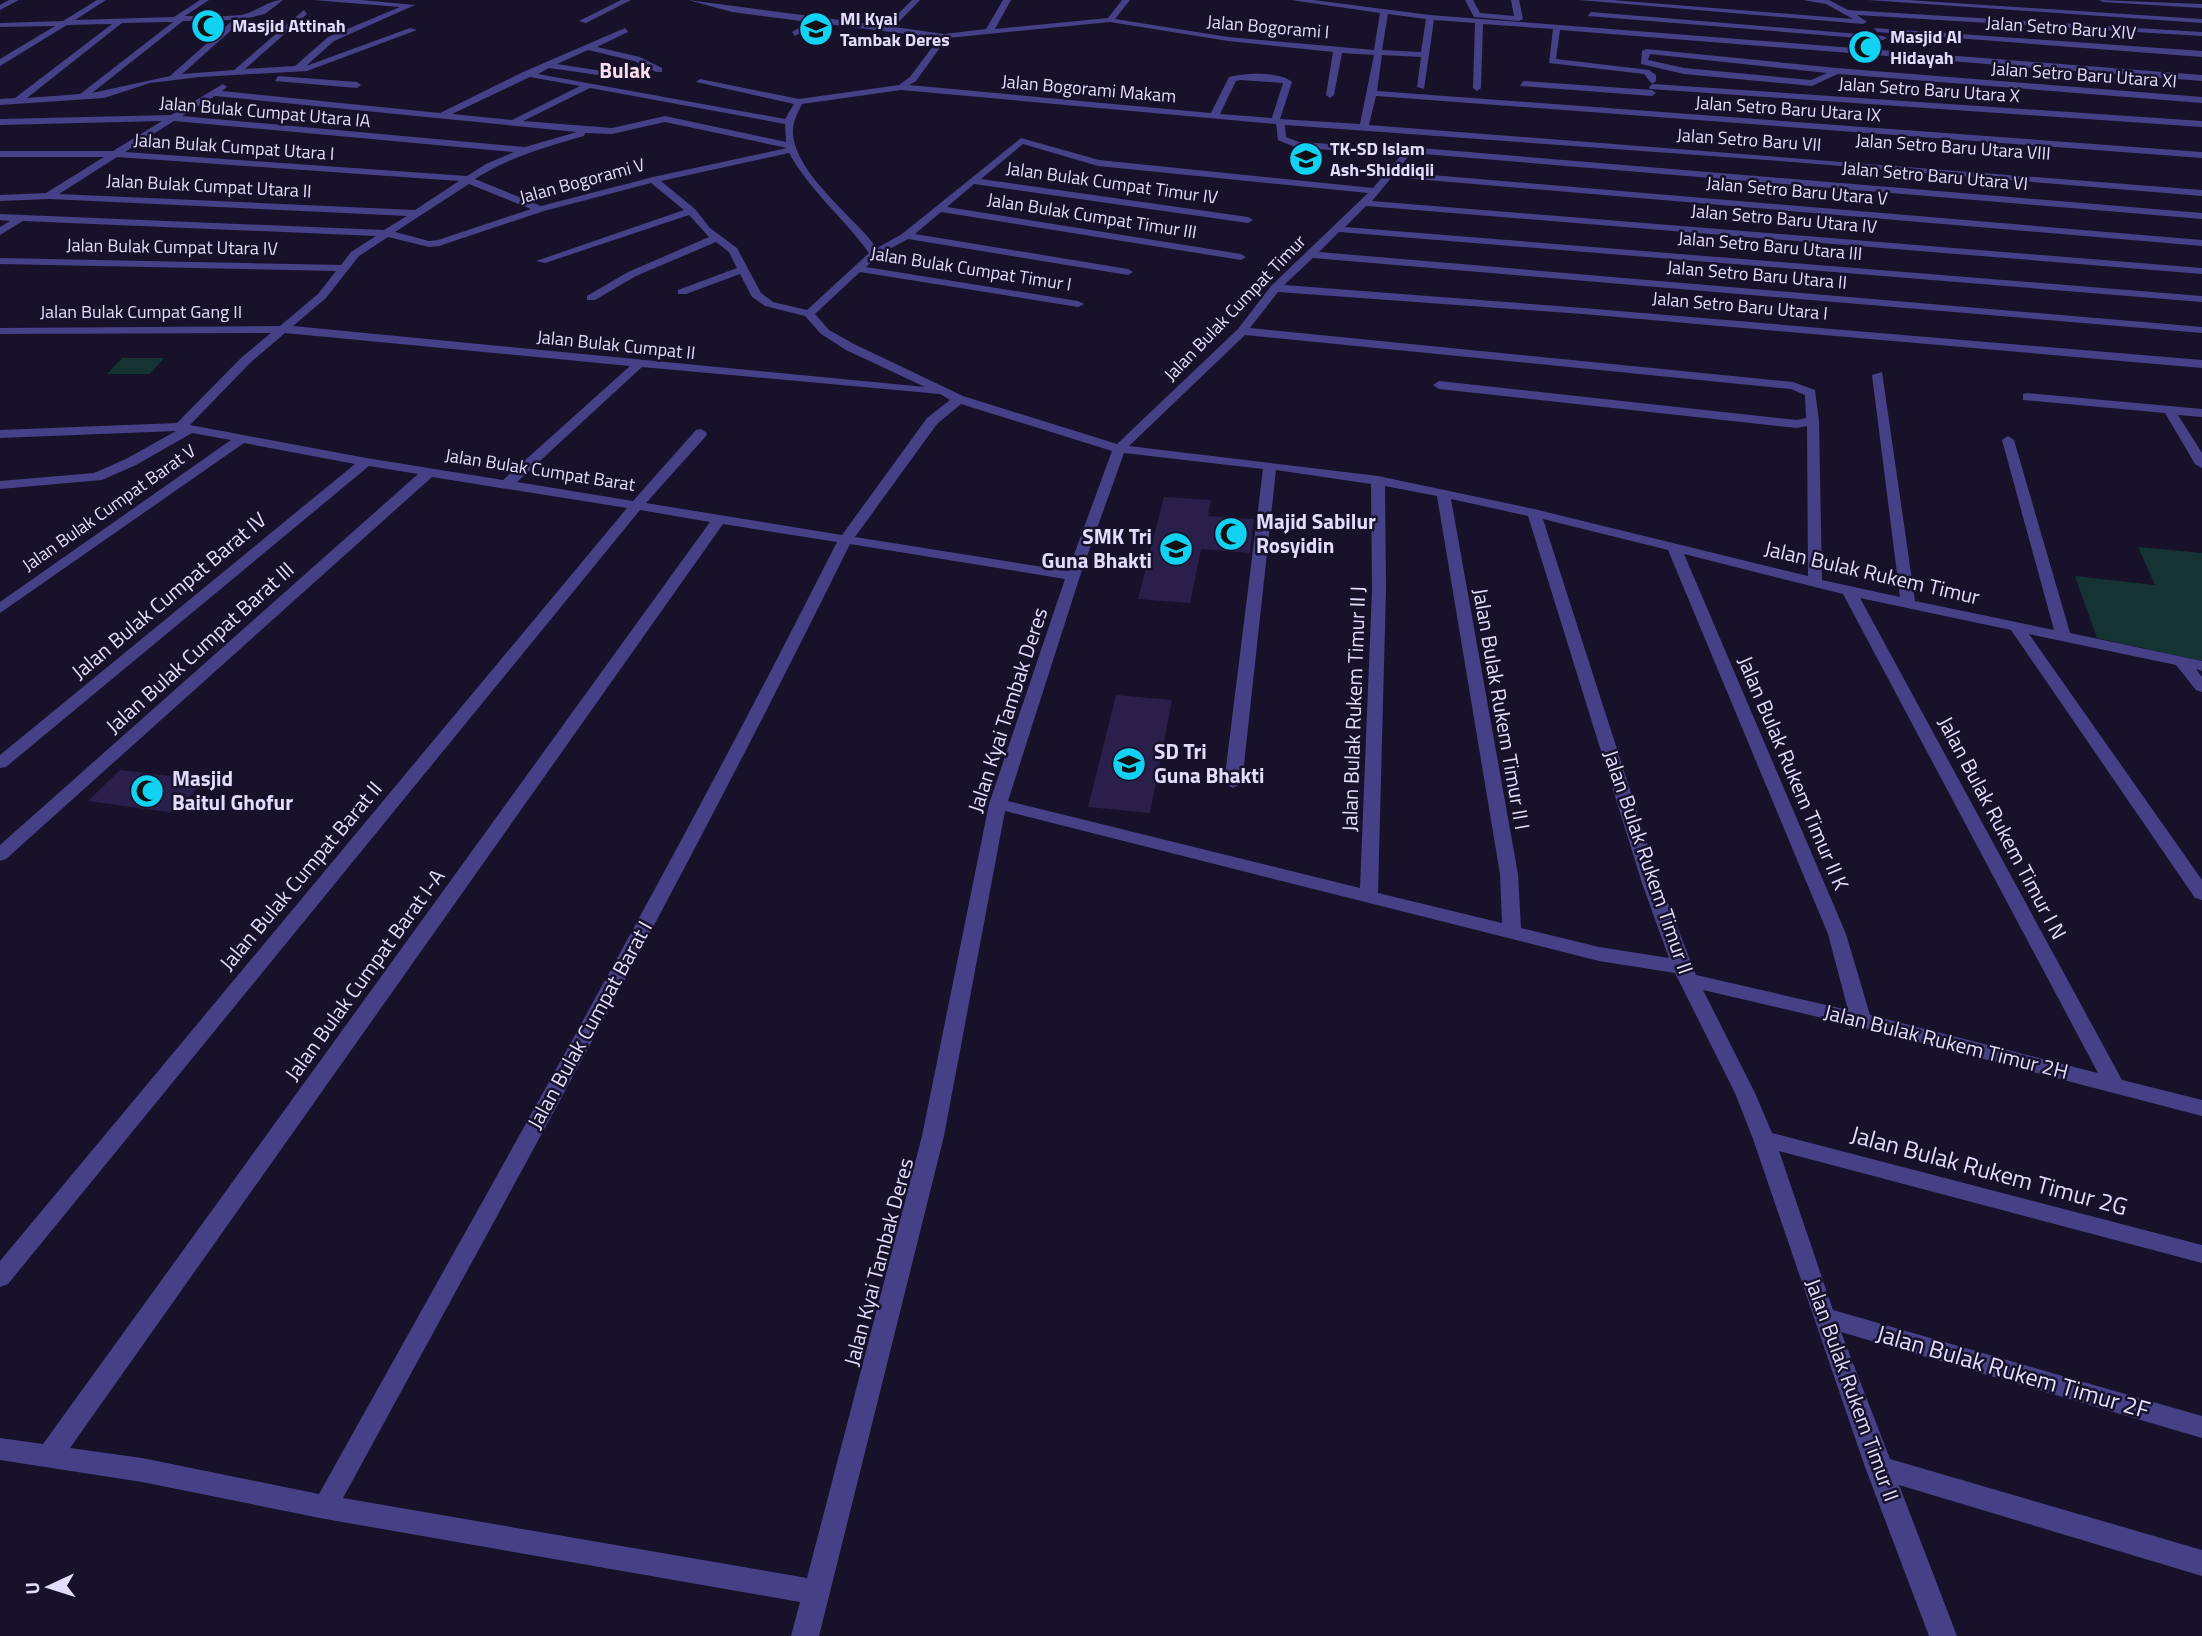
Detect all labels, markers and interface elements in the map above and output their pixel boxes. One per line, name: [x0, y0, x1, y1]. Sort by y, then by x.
place label: MI Kyai Tambak Deres: [840, 5, 950, 53]
mosque icon: Masjid Attinah: [189, 7, 227, 45]
street label: Jalan Bogorami I: [1206, 8, 1330, 45]
street label: Jalan Setro Baru XIV: [1985, 9, 2138, 46]
school or university icon: MI Kyai Tambak Deres: [797, 10, 835, 48]
place label: Masjid Attinah: [232, 12, 346, 39]
place label: Masjid Al Hidayah: [1890, 23, 1962, 71]
mosque icon: Masjid Al Hidayah: [1846, 28, 1884, 66]
district label: Bulak: [599, 54, 651, 86]
street label: Jalan Setro Baru Utara XI: [1990, 55, 2178, 94]
street label: Jalan Bogorami Makam: [1001, 67, 1178, 110]
street label: Jalan Setro Baru Utara X: [1837, 70, 2021, 109]
street label: Jalan Bulak Cumpat Utara IA: [158, 89, 372, 134]
street label: Jalan Setro Baru Utara IX: [1694, 89, 1882, 128]
street label: Jalan Setro Baru VII: [1676, 121, 1822, 158]
street label: Jalan Bulak Cumpat Utara I: [133, 126, 335, 167]
street label: Jalan Setro Baru Utara VIII: [1855, 126, 2051, 167]
place label: TK-SD Islam Ash-Shiddiqii: [1330, 135, 1434, 183]
school or university icon: TK-SD Islam Ash-Shiddiqii: [1287, 140, 1325, 178]
street label: Jalan Bogorami V: [516, 151, 648, 210]
street label: Jalan Bulak Cumpat Timur IV: [1004, 154, 1220, 211]
street label: Jalan Setro Baru Utara VI: [1841, 154, 2029, 197]
street label: Jalan Bulak Cumpat Utara II: [106, 167, 312, 204]
street label: Jalan Setro Baru Utara V: [1705, 169, 1889, 212]
street label: Jalan Bulak Cumpat Timur III: [985, 186, 1199, 245]
street label: Jalan Setro Baru Utara IV: [1690, 197, 1879, 240]
street label: Jalan Setro Baru Utara III: [1677, 224, 1863, 267]
street label: Jalan Bulak Cumpat Timur: [1157, 228, 1312, 387]
street label: Jalan Bulak Cumpat Utara IV: [66, 231, 278, 262]
street label: Jalan Bulak Cumpat Timur I: [869, 239, 1073, 298]
street label: Jalan Setro Baru Utara II: [1666, 253, 1848, 296]
street label: Jalan Setro Baru Utara I: [1651, 284, 1829, 327]
street label: Jalan Bulak Cumpat Gang II: [40, 298, 242, 325]
street label: Jalan Bulak Cumpat II: [535, 323, 697, 366]
street label: Jalan Bulak Cumpat Barat V: [16, 437, 201, 578]
street label: Jalan Bulak Cumpat Barat: [443, 441, 638, 498]
street label: Jalan Bulak Cumpat Barat IV: [64, 504, 273, 687]
place label: Majid Sabilur Rosyidin: [1256, 505, 1376, 561]
mosque icon: Majid Sabilur Rosyidin: [1212, 515, 1250, 553]
place label: SMK Tri Guna Bhakti: [1042, 520, 1152, 576]
school or university icon: SMK Tri Guna Bhakti: [1157, 530, 1195, 568]
street label: Jalan Bulak Rukem Timur: [1761, 532, 1983, 612]
street label: Jalan Bulak Cumpat Barat III: [98, 554, 301, 741]
street label: Jalan Bulak Rukem Timur II I: [1465, 585, 1539, 832]
street label: Jalan Bulak Rukem Timur II J: [1333, 586, 1373, 832]
street label: Jalan Kyai Tambak Deres: [959, 603, 1055, 816]
street label: Jalan Bulak Rukem Timur II K: [1730, 650, 1858, 895]
street label: Jalan Bulak Rukem Timur I N: [1930, 710, 2075, 945]
place label: SD Tri Guna Bhakti: [1154, 735, 1264, 791]
school or university icon: SD Tri Guna Bhakti: [1110, 745, 1148, 783]
street label: Jalan Bulak Rukem Timur II: [1596, 745, 1702, 978]
place label: Masjid Baitul Ghofur: [172, 762, 293, 818]
mosque icon: Masjid Baitul Ghofur: [128, 772, 166, 810]
street label: Jalan Bulak Cumpat Barat II: [211, 774, 389, 977]
street label: Jalan Bulak Cumpat Barat I-A: [276, 861, 452, 1087]
street label: Jalan Bulak Cumpat Barat I: [518, 914, 660, 1135]
street label: Jalan Bulak Rukem Timur 2H: [1821, 995, 2072, 1087]
street label: Jalan Bulak Rukem Timur 2G: [1847, 1116, 2132, 1224]
street label: Jalan Kyai Tambak Deres: [835, 1154, 921, 1369]
street label: Jalan Bulak Rukem Timur II: [1798, 1274, 1908, 1506]
street label: Jalan Bulak Rukem Timur 2F: [1872, 1315, 2154, 1427]
north arrow: [14, 1552, 84, 1622]
text: U: [17, 1581, 46, 1595]

